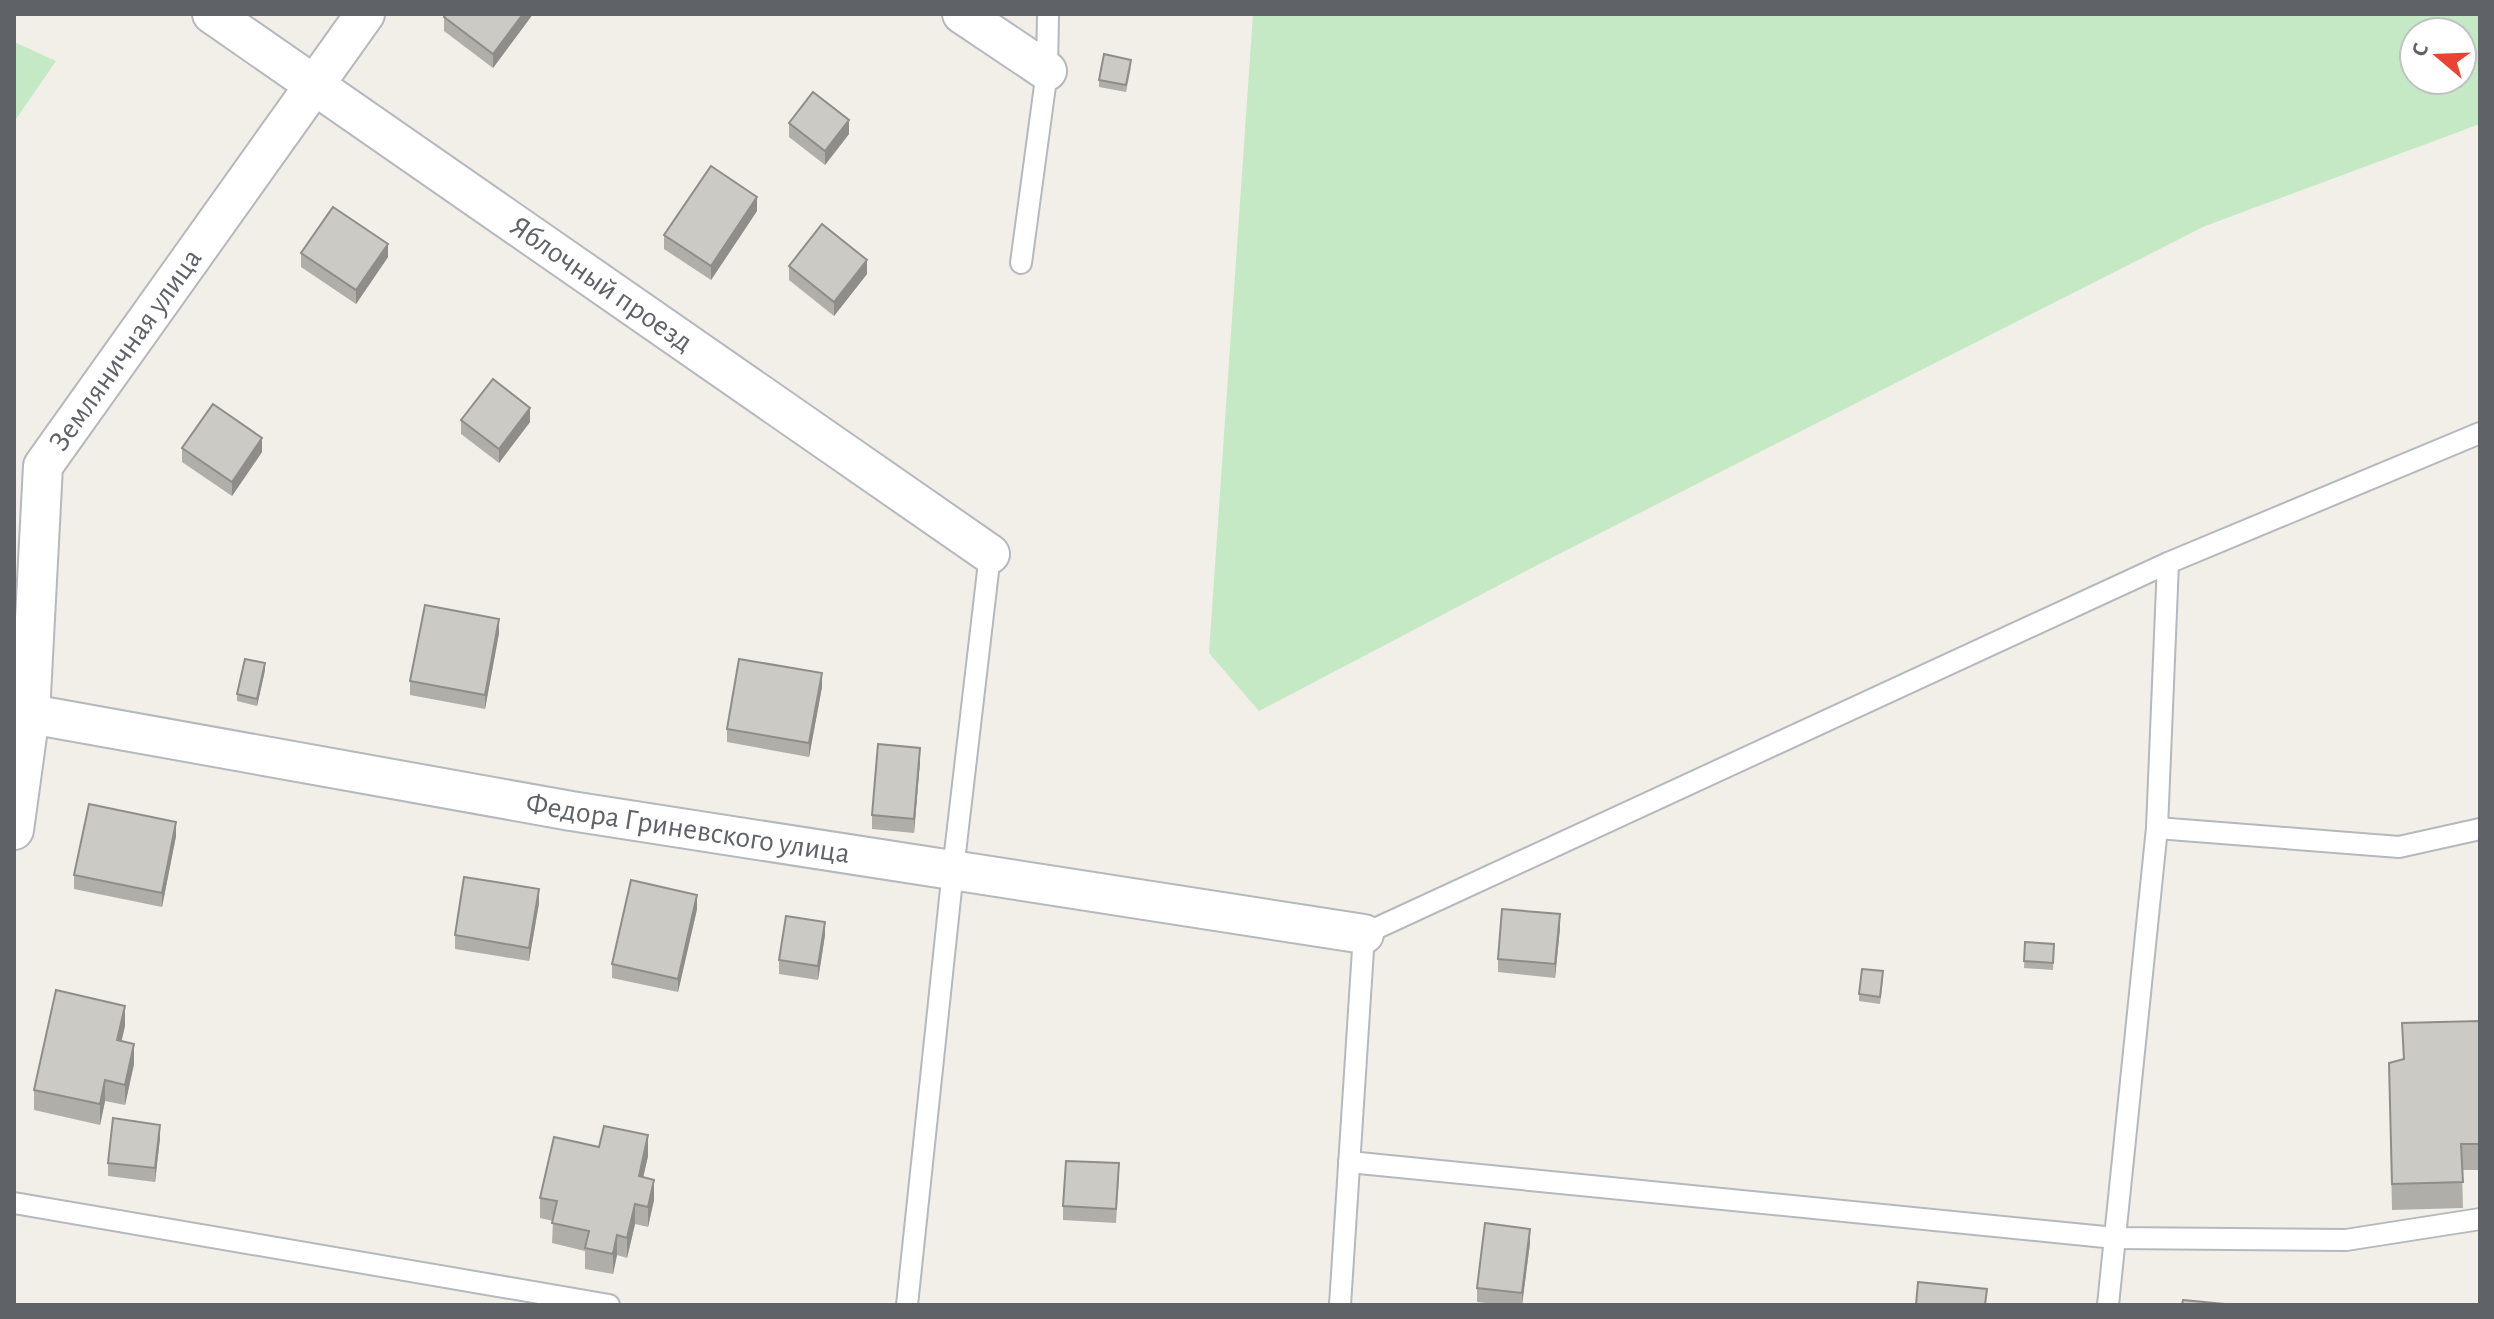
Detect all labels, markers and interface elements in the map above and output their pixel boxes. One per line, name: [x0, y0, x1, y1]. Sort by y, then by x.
north arrow: [2398, 16, 2478, 96]
text: С: [2408, 40, 2432, 59]
street label: Яблочный проезд: [505, 211, 698, 358]
street label: Земляничная улица: [44, 243, 208, 456]
street label: Федора Гриневского улица: [523, 788, 852, 869]

